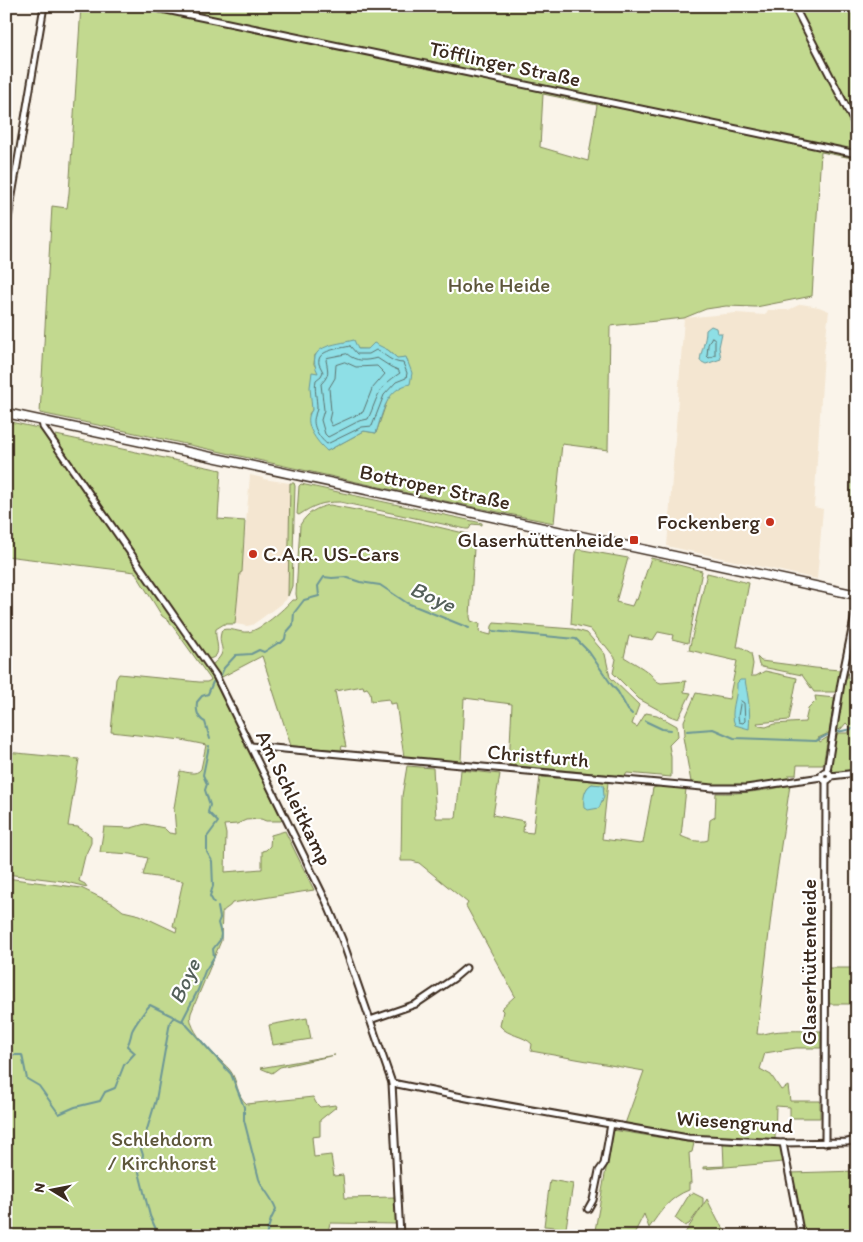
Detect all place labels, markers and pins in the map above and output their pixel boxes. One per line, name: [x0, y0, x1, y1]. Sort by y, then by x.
place label: Fockenberg: [657, 509, 760, 534]
marker: Fockenberg: [764, 516, 776, 528]
place label: Glaserhüttenheide: [458, 527, 624, 552]
marker: Glaserhüttenheide: [628, 534, 640, 546]
place label: C.A.R. US-Cars: [263, 541, 399, 566]
marker: C.A.R. US-Cars: [247, 548, 259, 560]

